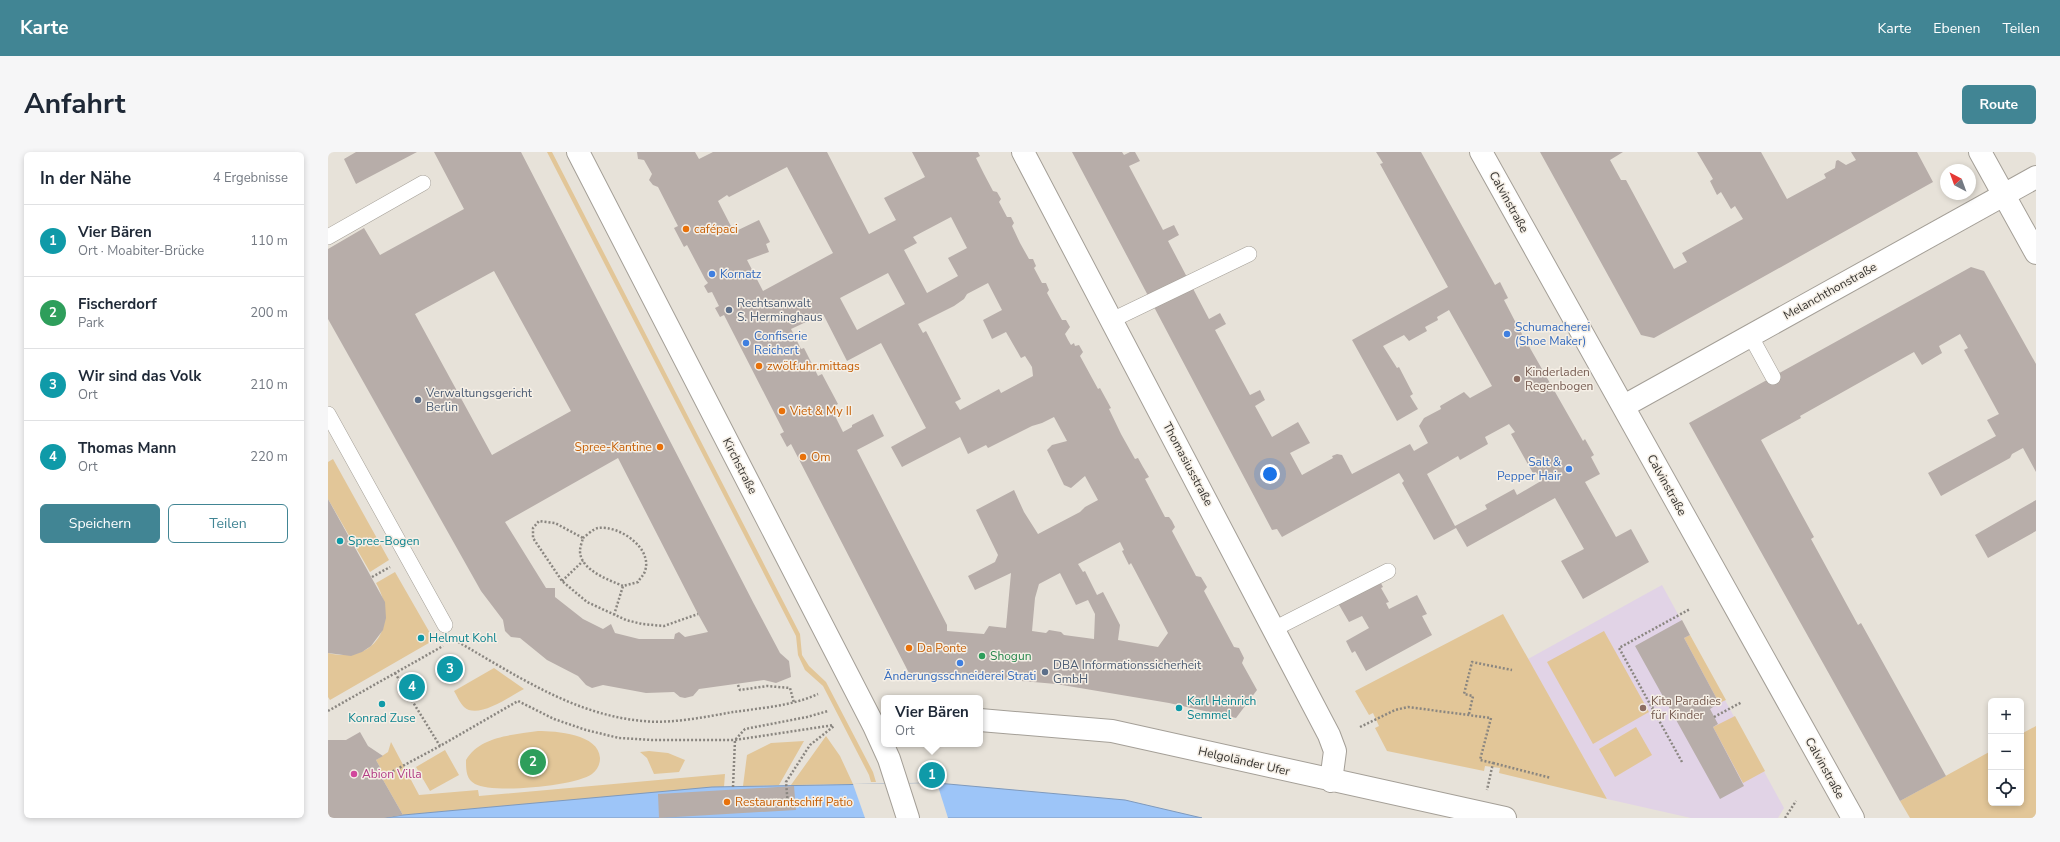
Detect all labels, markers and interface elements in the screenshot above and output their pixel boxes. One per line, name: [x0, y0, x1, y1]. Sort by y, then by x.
text: Karte: [20, 15, 69, 41]
text: Karte: [1878, 19, 1911, 38]
text: Ebenen: [1933, 19, 1980, 38]
text: Teilen: [2002, 19, 2040, 38]
text: Anfahrt: [24, 85, 125, 123]
button: Route: [1962, 85, 2036, 124]
north arrow: [1940, 164, 1976, 200]
text: In der Nähe: [40, 167, 131, 190]
text: 4 Ergebnisse: [213, 169, 288, 187]
street label: Calvinstraße: [1486, 169, 1532, 235]
place label: cafépaci: [694, 221, 738, 237]
text: Vier Bären: [78, 222, 152, 242]
marker: cafépaci: [681, 224, 691, 234]
text: 1: [49, 232, 57, 250]
text: 110 m: [250, 232, 288, 250]
text: Ort · Moabiter-Brücke: [78, 242, 204, 260]
street label: Melanchthonstraße: [1780, 259, 1880, 323]
place label: Kornatz: [720, 266, 762, 282]
marker: Kornatz: [707, 269, 717, 279]
text: Fischerdorf: [78, 294, 157, 314]
place label: Rechtsanwalt S. Herminghaus: [737, 295, 823, 325]
text: 2: [49, 304, 57, 322]
text: 200 m: [250, 304, 288, 322]
marker: Rechtsanwalt S. Herminghaus: [724, 305, 734, 315]
text: Park: [78, 314, 104, 332]
place label: Schumacherei (Shoe Maker): [1515, 319, 1590, 349]
place label: Confiserie Reichert: [754, 328, 807, 358]
marker: Schumacherei (Shoe Maker): [1502, 329, 1512, 339]
marker: Confiserie Reichert: [741, 338, 751, 348]
place label: zwölf.uhr.mittags: [767, 358, 860, 374]
marker: zwölf.uhr.mittags: [754, 361, 764, 371]
place label: Kinderladen Regenbogen: [1525, 364, 1593, 394]
text: Wir sind das Volk: [78, 366, 201, 386]
marker: Kinderladen Regenbogen: [1512, 374, 1522, 384]
text: 3: [49, 376, 57, 394]
text: 210 m: [250, 376, 288, 394]
place label: Verwaltungsgericht Berlin: [425, 385, 533, 415]
text: Ort: [78, 386, 98, 404]
marker: Verwaltungsgericht Berlin: [413, 395, 423, 405]
place label: Viet & My II: [789, 403, 852, 419]
marker: Viet & My II: [777, 406, 787, 416]
street label: Thomasiusstraße: [1159, 419, 1217, 509]
street label: Kirchstraße: [719, 435, 761, 497]
text: Thomas Mann: [78, 438, 176, 458]
place label: Spree-Kantine: [575, 439, 652, 455]
marker: Spree-Kantine: [655, 442, 665, 452]
text: 4: [49, 448, 57, 466]
text: 220 m: [250, 448, 288, 466]
place label: Om: [811, 449, 830, 465]
marker: Om: [798, 452, 808, 462]
street label: Calvinstraße: [1644, 452, 1690, 518]
place label: Salt & Pepper Hair: [1497, 454, 1562, 484]
text: Ort: [78, 458, 98, 476]
your location: [1260, 464, 1280, 484]
marker: Salt & Pepper Hair: [1564, 464, 1574, 474]
button: Speichern: [40, 504, 160, 543]
button: Teilen: [168, 504, 288, 543]
place label: Spree-Bogen: [348, 533, 420, 549]
marker: Spree-Bogen: [335, 536, 345, 546]
place label: Helmut Kohl: [429, 630, 497, 646]
marker: Helmut Kohl: [416, 633, 426, 643]
place label: Da Ponte: [917, 640, 967, 656]
marker: Da Ponte: [904, 643, 914, 653]
place label: Shogun: [990, 648, 1031, 664]
marker: Shogun: [977, 651, 987, 661]
pin: 3: [437, 654, 463, 684]
place label: DBA Informationssicherheit GmbH: [1053, 657, 1202, 687]
marker: Änderungsschneiderei Strati: [955, 658, 965, 668]
marker: DBA Informationssicherheit GmbH: [1040, 667, 1050, 677]
place label: Änderungsschneiderei Strati: [884, 668, 1036, 684]
pin: 4: [399, 672, 425, 702]
place label: Karl Heinrich Semmel: [1187, 693, 1256, 723]
place label: Kita Paradies für Kinder: [1651, 693, 1721, 723]
popup: [881, 695, 983, 747]
map controls: [1988, 698, 2024, 806]
button: +: [1988, 698, 2024, 734]
marker: Konrad Zuse: [377, 699, 387, 709]
text: Vier Bären: [895, 702, 969, 722]
marker: Karl Heinrich Semmel: [1174, 703, 1184, 713]
marker: Kita Paradies für Kinder: [1638, 703, 1648, 713]
place label: Konrad Zuse: [348, 710, 416, 726]
text: Ort: [895, 722, 915, 740]
button: −: [1988, 734, 2024, 770]
street label: Calvinstraße: [1802, 735, 1848, 801]
street label: Helgoländer Ufer: [1197, 743, 1292, 779]
pin: 2: [520, 747, 546, 777]
pin: 1: [919, 760, 945, 790]
place label: Abion Villa: [362, 766, 422, 782]
marker: Abion Villa: [349, 769, 359, 779]
button: locate: [1988, 770, 2024, 806]
place label: Restaurantschiff Patio: [735, 794, 853, 810]
marker: Restaurantschiff Patio: [722, 797, 732, 807]

